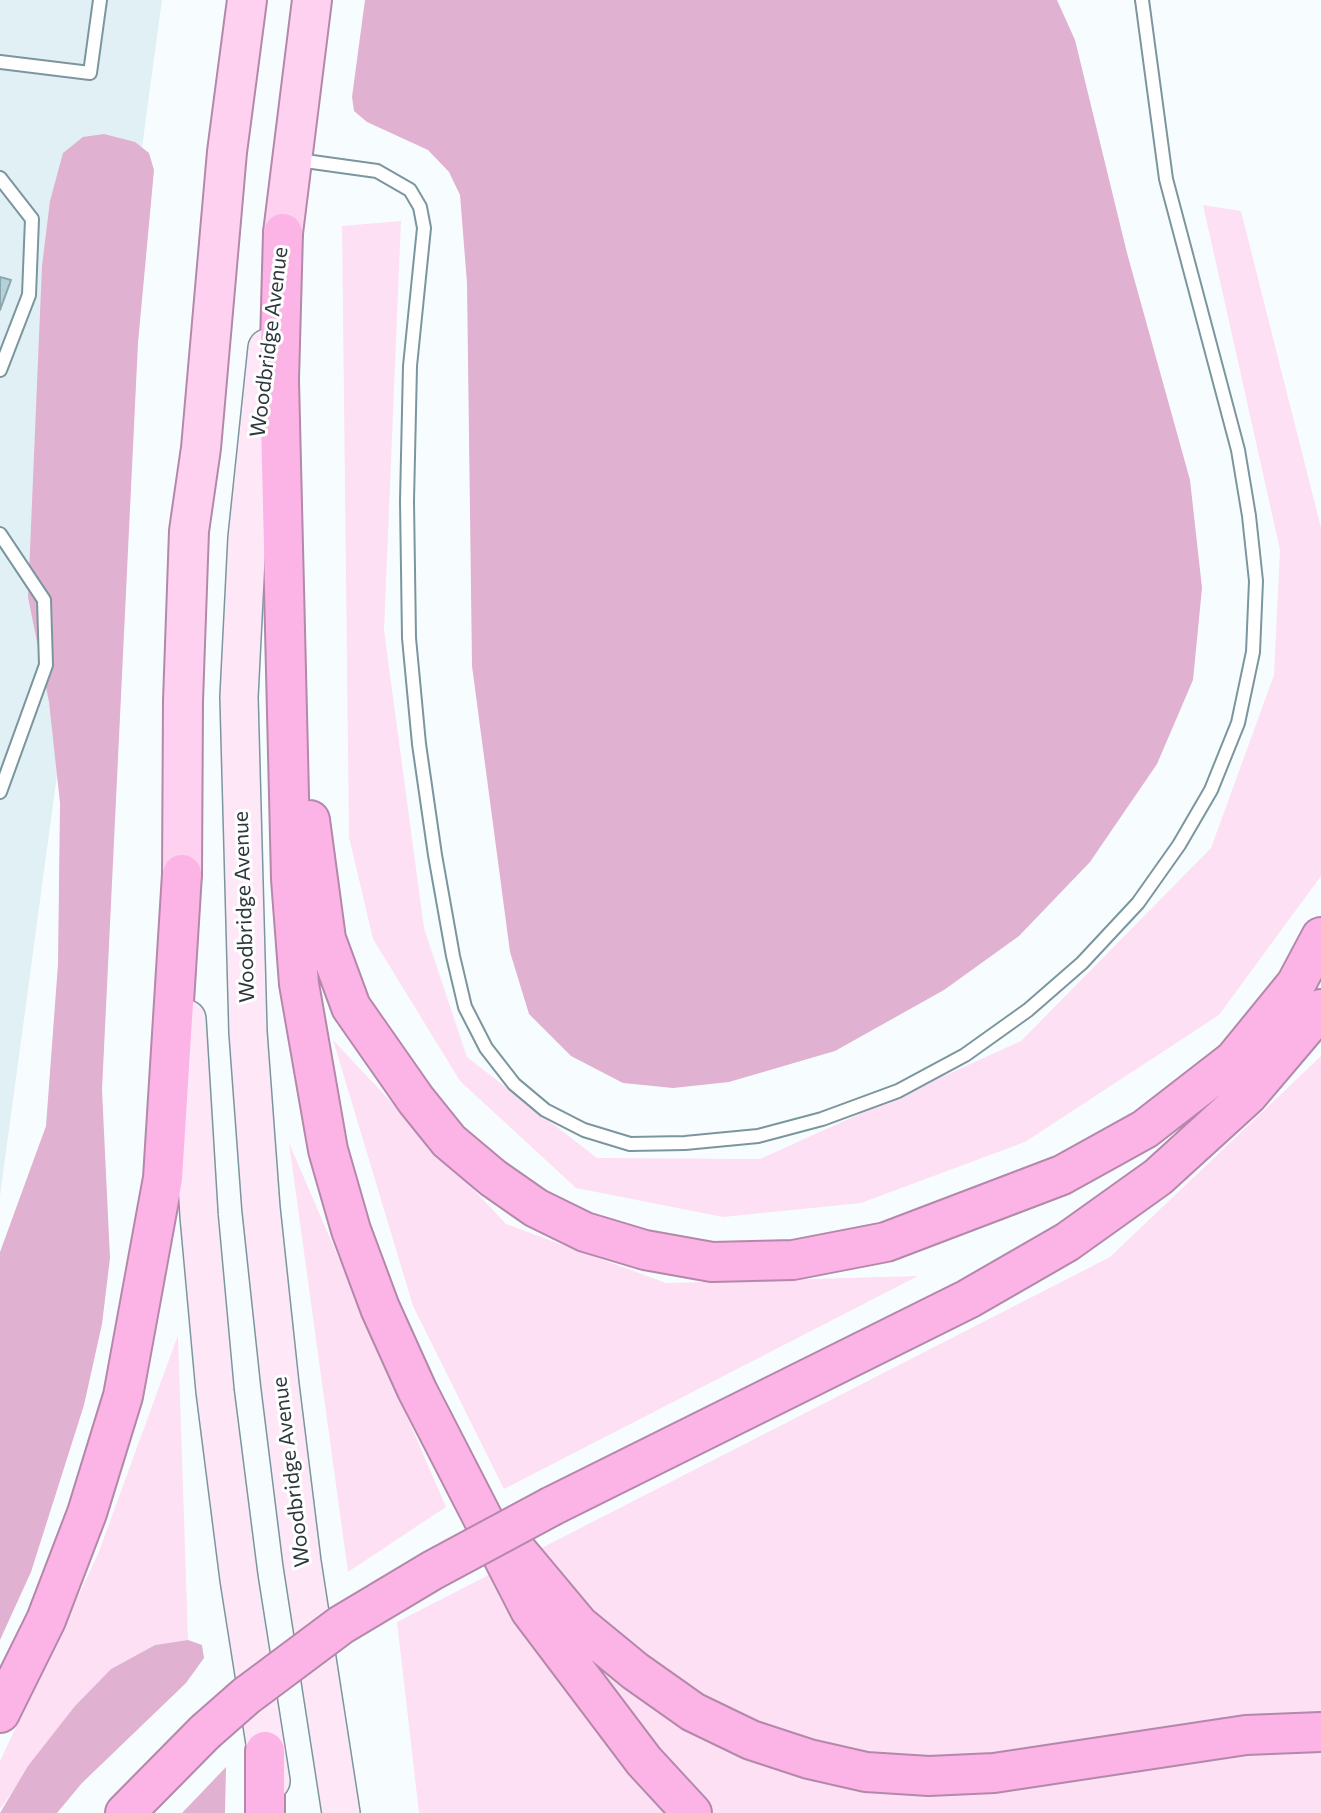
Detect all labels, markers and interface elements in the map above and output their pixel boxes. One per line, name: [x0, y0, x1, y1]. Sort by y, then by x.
street label: Woodbridge Avenue: [245, 245, 293, 439]
street label: Woodbridge Avenue: [228, 811, 260, 1003]
street label: Woodbridge Avenue: [267, 1375, 315, 1569]

